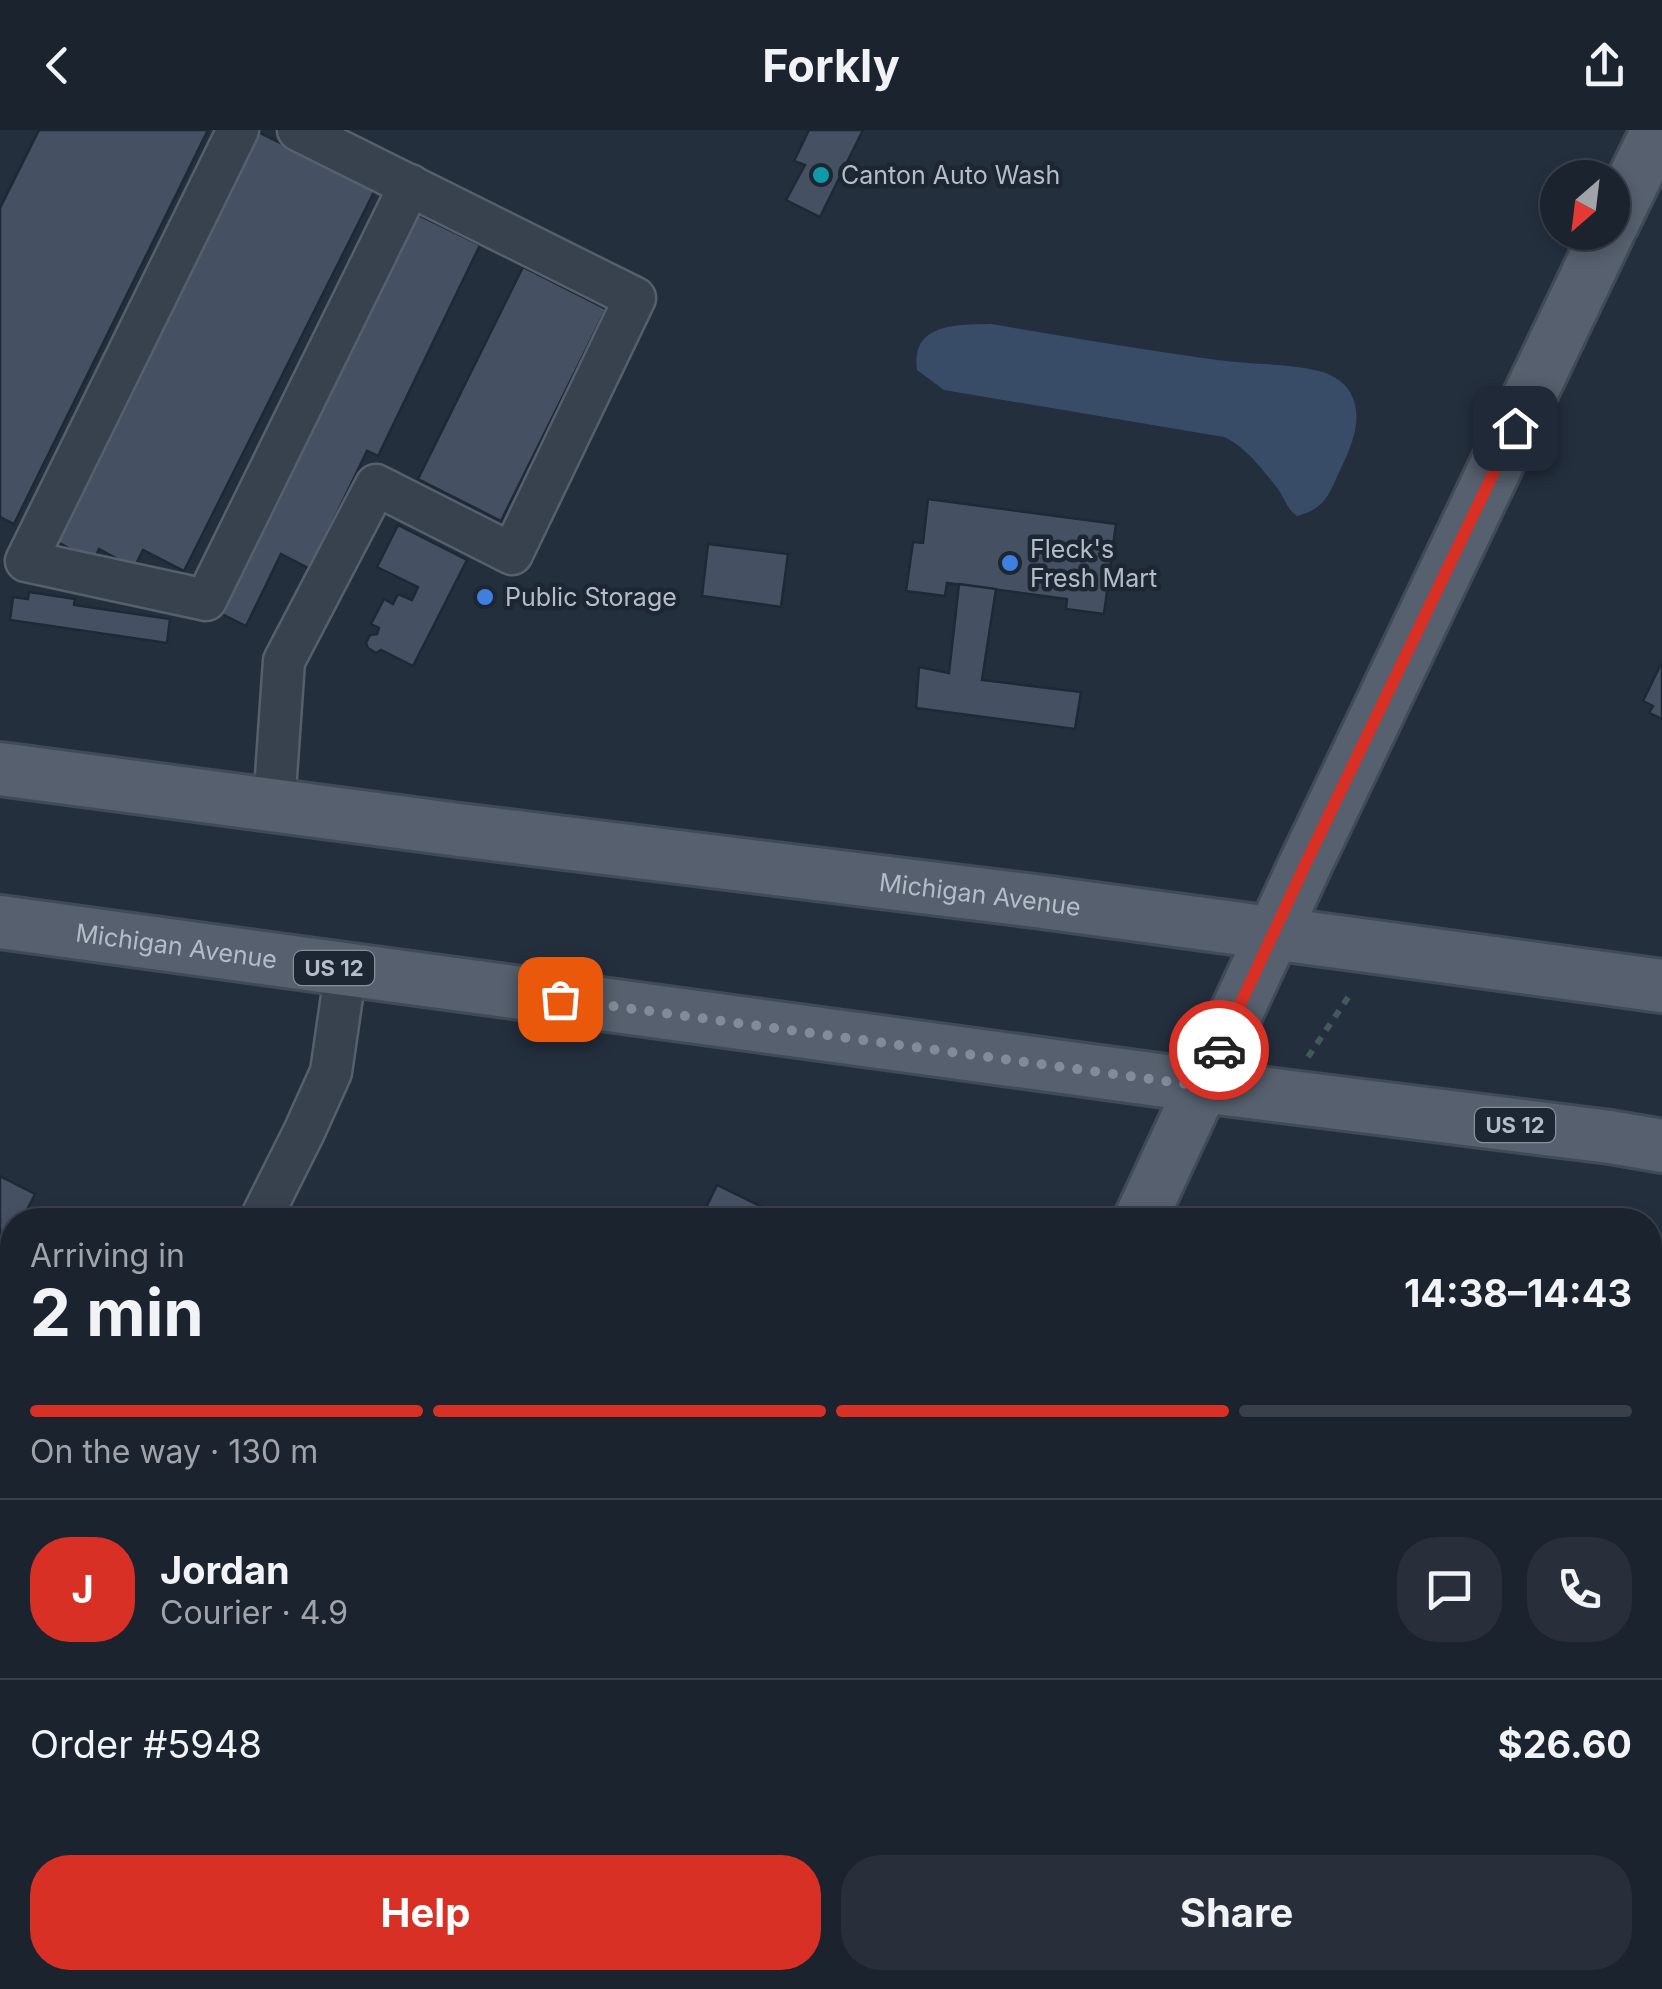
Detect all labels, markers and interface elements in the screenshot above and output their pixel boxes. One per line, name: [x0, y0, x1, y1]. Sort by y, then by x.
icon: back: [30, 38, 85, 93]
text: Forkly: [762, 38, 900, 93]
icon: share: [1577, 38, 1632, 93]
place label: Canton Auto Wash: [841, 160, 1060, 190]
north arrow: [1540, 160, 1630, 250]
map controls: [1540, 160, 1630, 250]
marker: Canton Auto Wash: [810, 164, 832, 186]
pin: [1473, 386, 1558, 471]
icon: home: [1488, 401, 1543, 456]
place label: Fleck's Fresh Mart: [1030, 534, 1157, 593]
marker: Fleck's Fresh Mart: [999, 552, 1021, 574]
place label: Public Storage: [505, 582, 677, 612]
marker: Public Storage: [474, 586, 496, 608]
street label: Michigan Avenue: [878, 867, 1083, 922]
street label: Michigan Avenue: [74, 917, 279, 975]
road number: US 12: [294, 951, 374, 985]
pin: [518, 957, 603, 1042]
icon: bag: [533, 972, 588, 1027]
courier: [1169, 1000, 1269, 1100]
icon: car: [1192, 1023, 1247, 1078]
road number: US 12: [1475, 1108, 1555, 1142]
text: Arriving in: [30, 1236, 185, 1275]
text: 14:38–14:43: [1404, 1270, 1632, 1316]
text: 2 min: [30, 1273, 204, 1352]
text: On the way · 130 m: [30, 1432, 318, 1471]
button: chat: [1397, 1537, 1502, 1642]
button: phone: [1527, 1537, 1632, 1642]
text: Jordan: [160, 1547, 290, 1593]
text: J: [71, 1566, 94, 1612]
text: Courier · 4.9: [160, 1593, 348, 1632]
text: Order #5948: [30, 1721, 262, 1767]
text: $26.60: [1498, 1721, 1632, 1767]
button: Help: [30, 1855, 821, 1970]
button: Share: [841, 1855, 1632, 1970]

